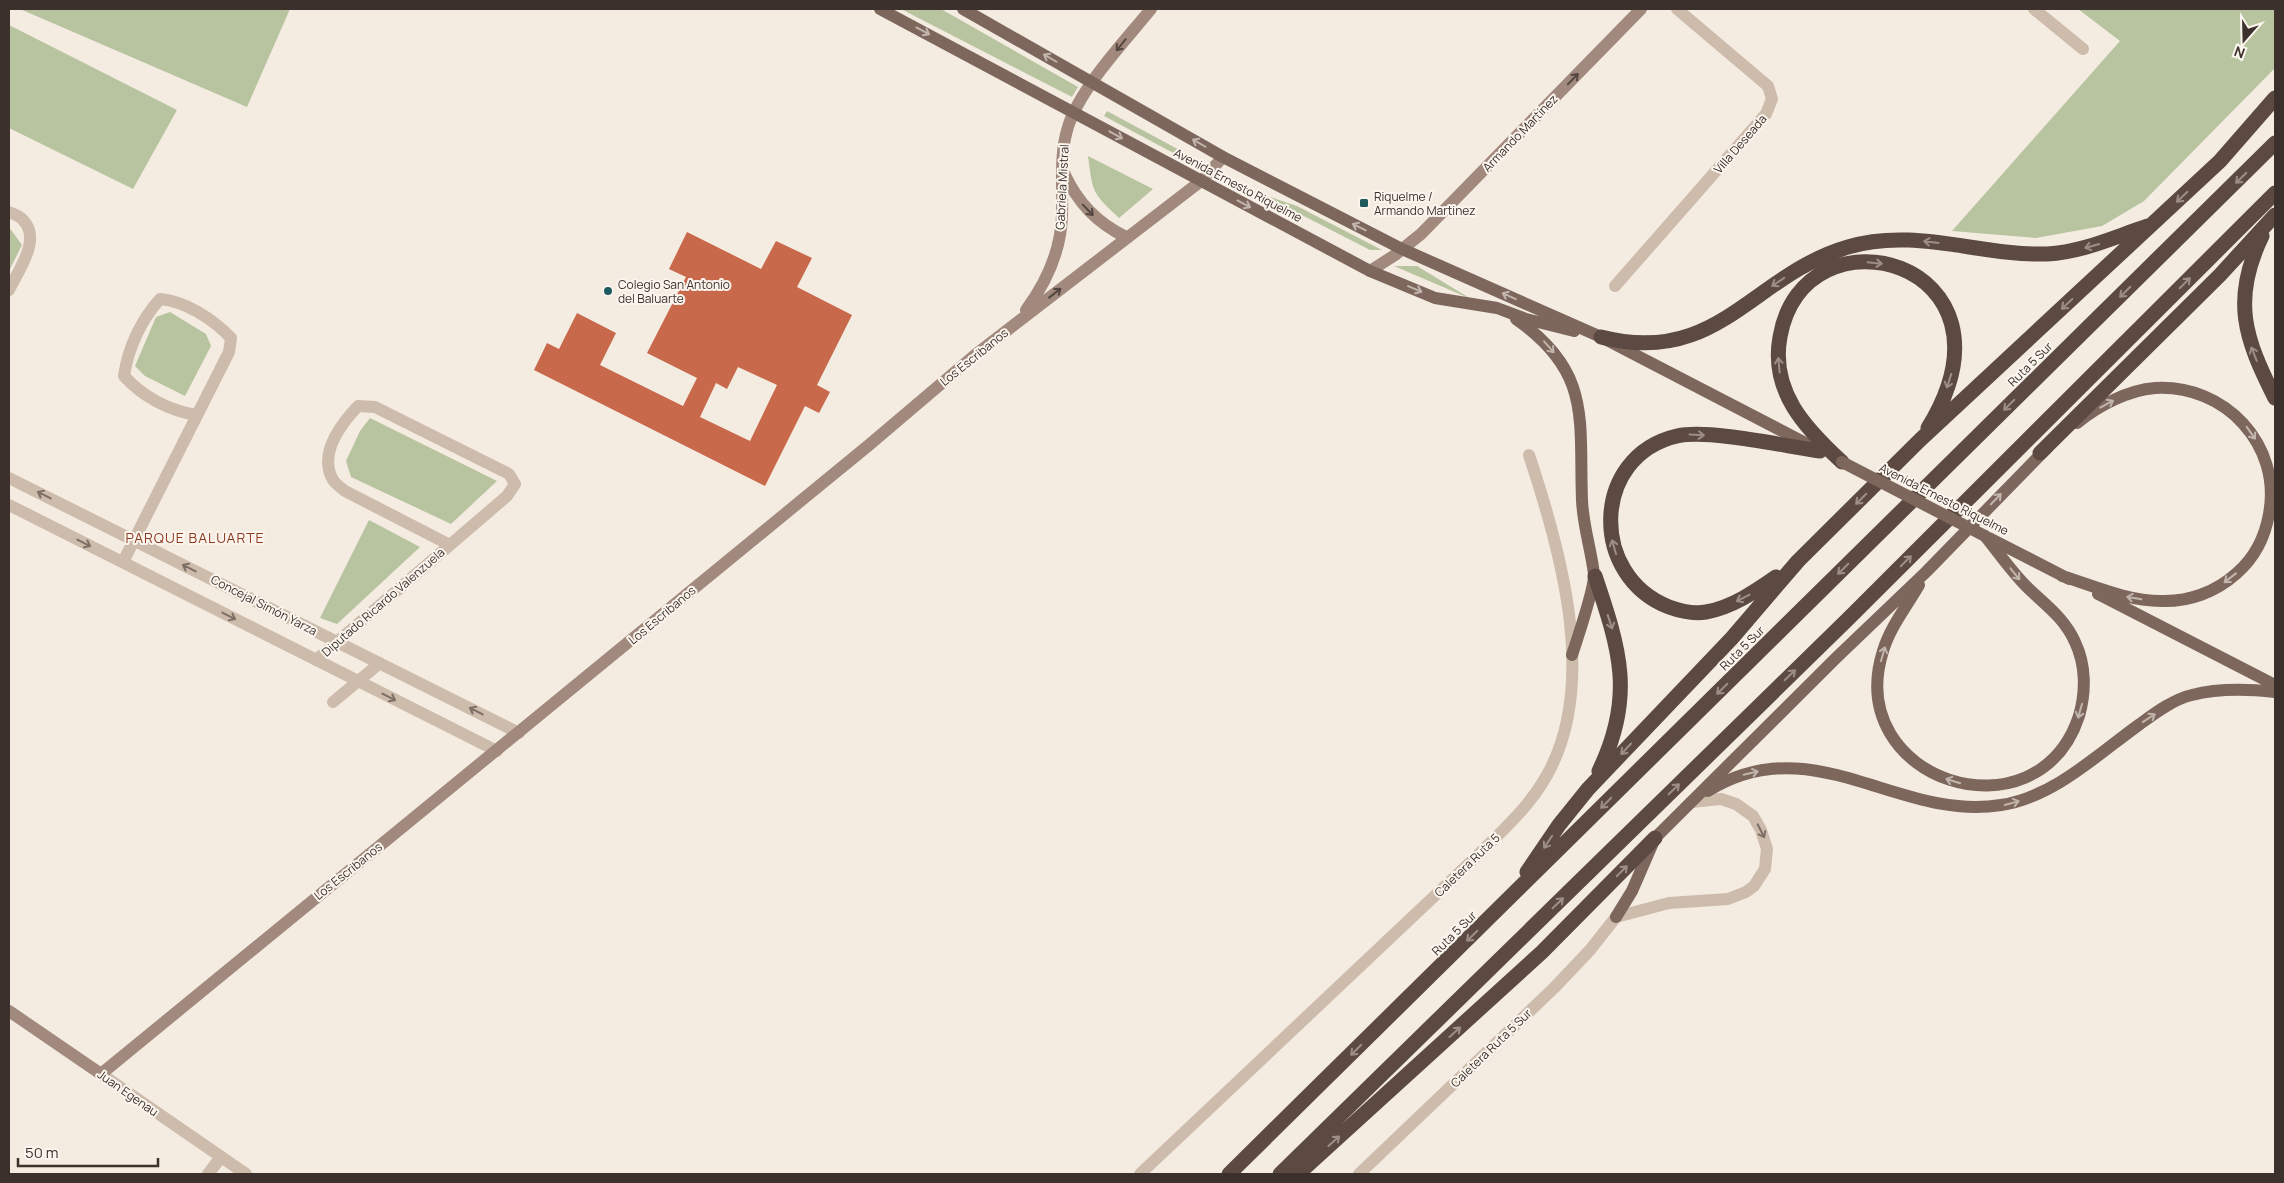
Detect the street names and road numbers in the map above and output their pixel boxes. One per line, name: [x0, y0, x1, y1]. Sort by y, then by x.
street label: Armando Martínez: [1479, 91, 1561, 175]
street label: Villa Deseada: [1710, 111, 1770, 177]
street label: Gabriela Mistral: [1051, 144, 1073, 230]
street label: Avenida Ernesto Riquelme: [1171, 144, 1305, 226]
street label: Los Escribanos: [936, 324, 1012, 390]
street label: Ruta 5 Sur: [2004, 337, 2057, 390]
street label: Avenida Ernesto Riquelme: [1876, 459, 2012, 539]
street label: Diputado Ricardo Valenzuela: [318, 544, 448, 660]
street label: Concejal Simón Yarza: [208, 571, 320, 639]
street label: Los Escribanos: [625, 582, 699, 648]
street label: Ruta 5 Sur: [1716, 621, 1769, 674]
street label: Caletera Ruta 5: [1430, 829, 1504, 901]
street label: Los Escribanos: [310, 838, 386, 904]
street label: Ruta 5 Sur: [1428, 906, 1481, 959]
street label: Caletera Ruta 5 Sur: [1447, 1004, 1536, 1091]
street label: Juan Egenau: [94, 1066, 162, 1120]

